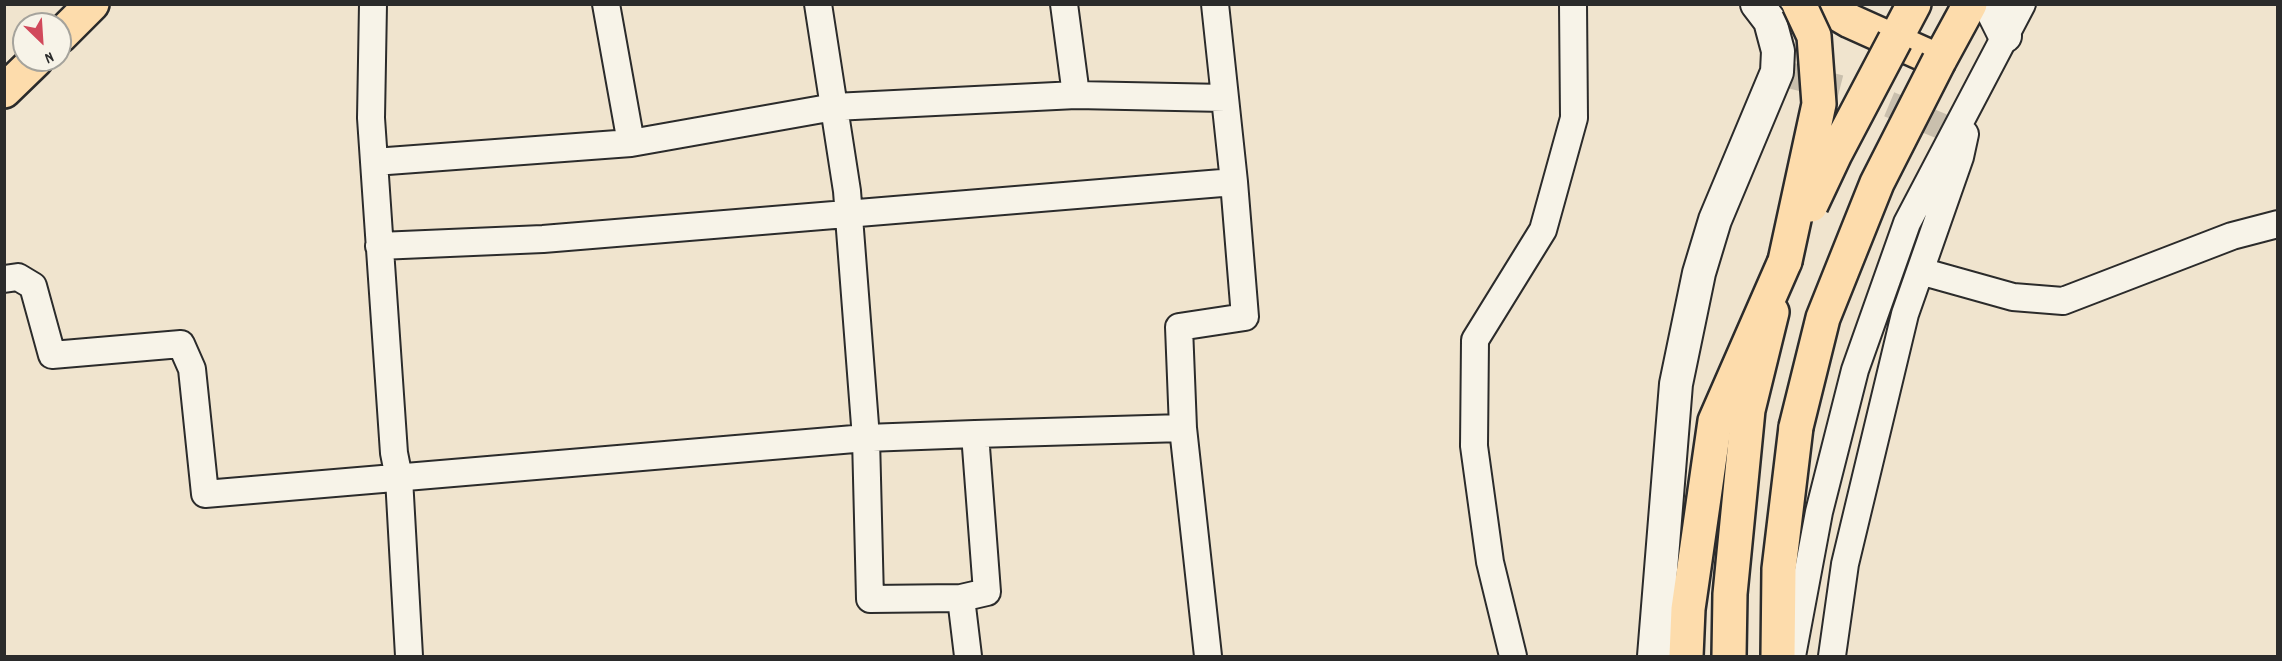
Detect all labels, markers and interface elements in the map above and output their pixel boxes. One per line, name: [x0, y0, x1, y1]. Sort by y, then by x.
north arrow: [12, 12, 72, 72]
text: N: [41, 45, 57, 69]

